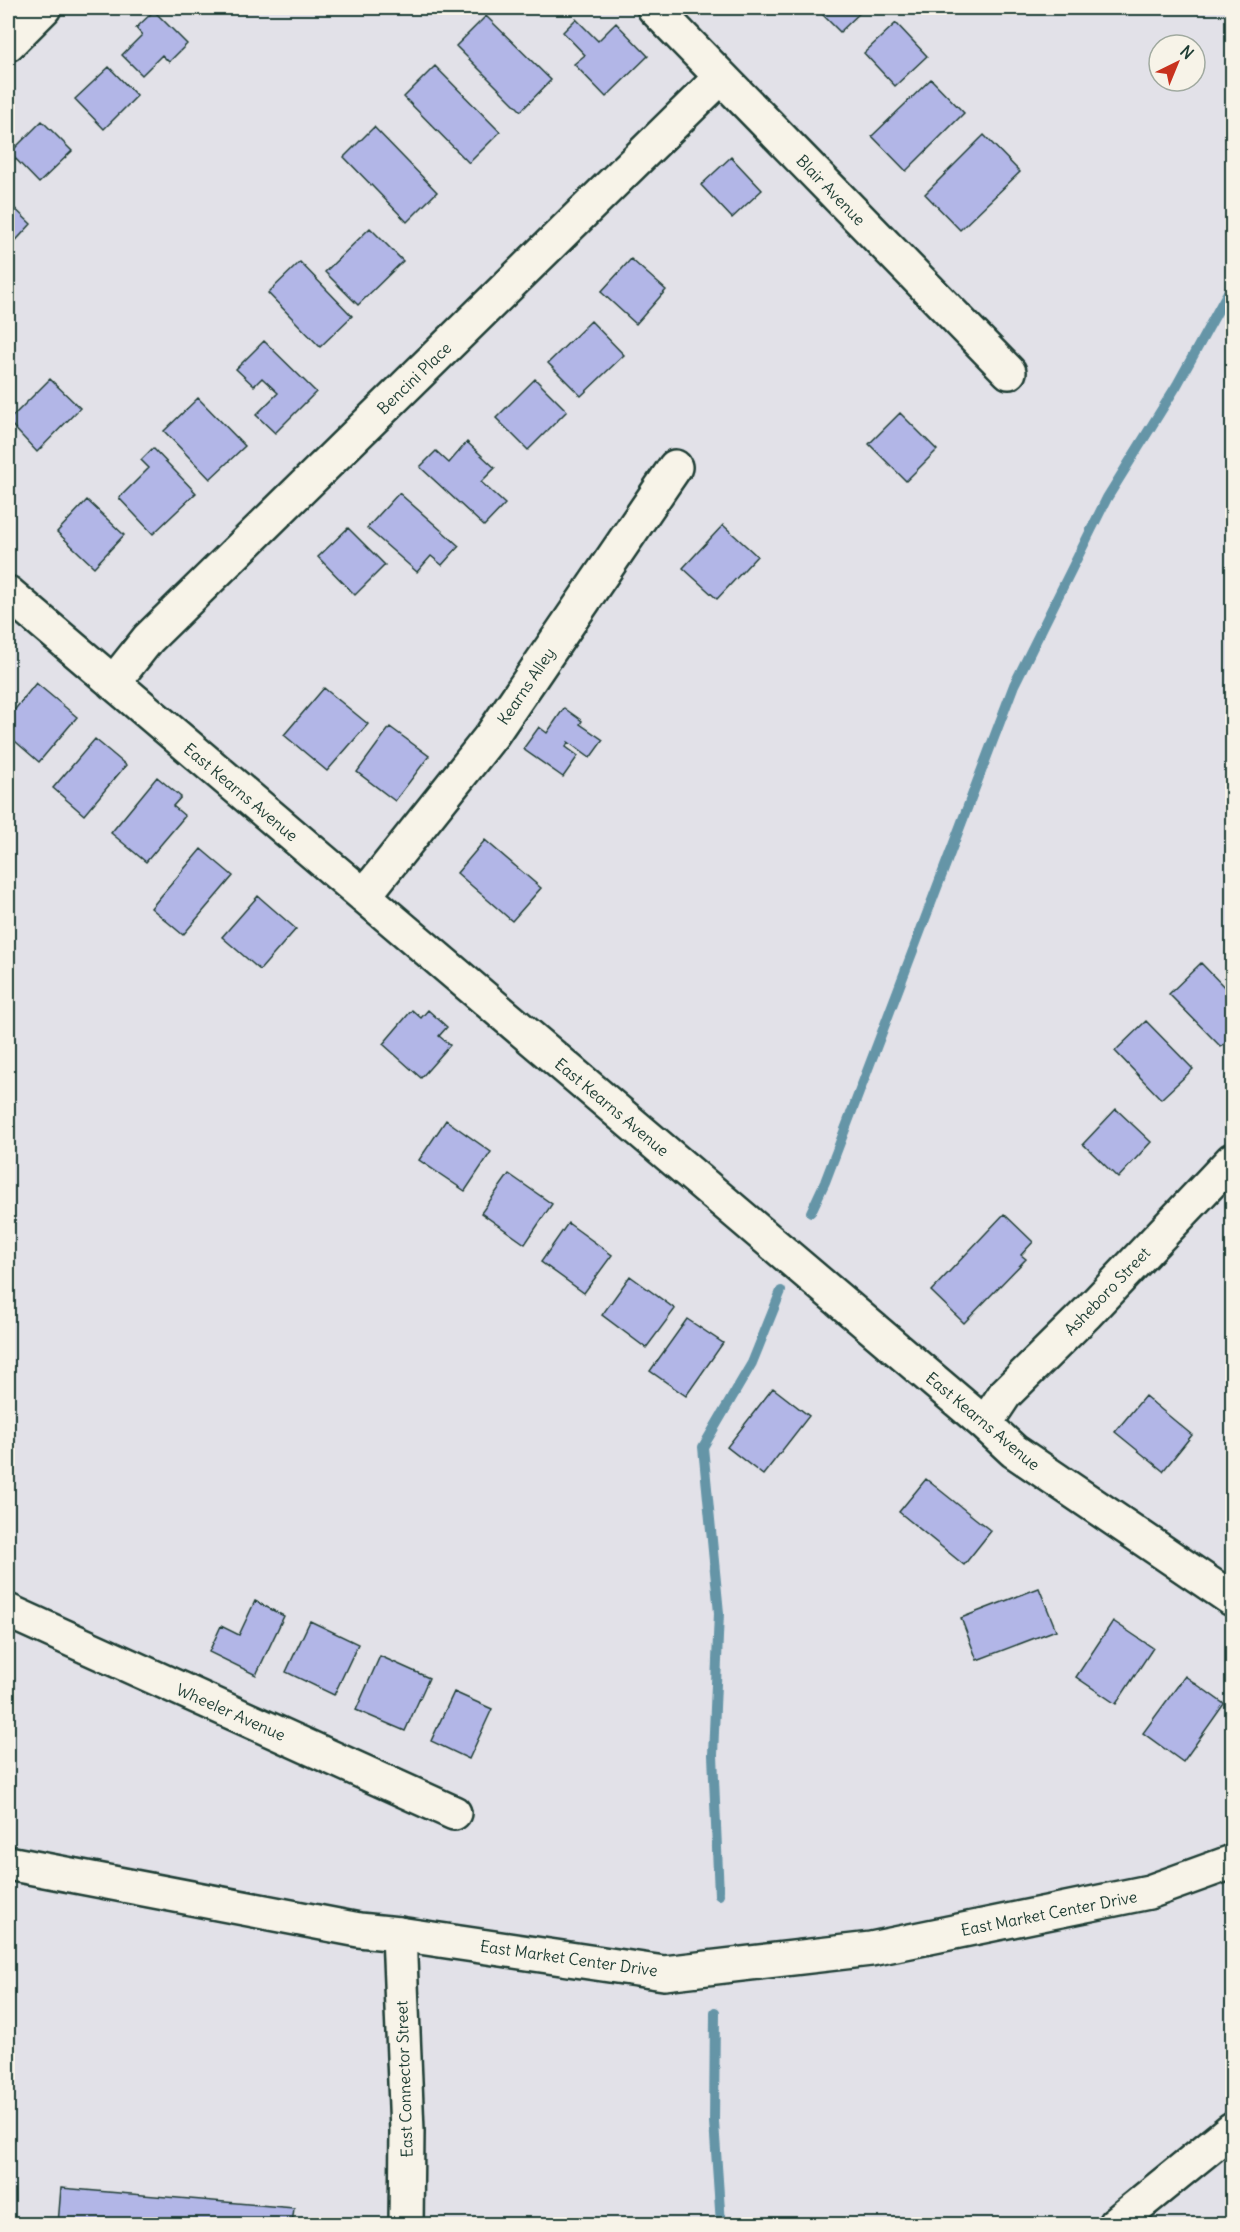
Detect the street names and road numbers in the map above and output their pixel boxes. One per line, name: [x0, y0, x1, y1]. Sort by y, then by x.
street label: Blair Avenue: [792, 150, 870, 230]
street label: Bencini Place: [373, 338, 455, 418]
street label: Kearns Alley: [493, 643, 559, 729]
street label: East Kearns Avenue: [180, 739, 302, 845]
street label: East Kearns Avenue: [551, 1054, 673, 1160]
street label: Asheboro Street: [1060, 1242, 1155, 1339]
street label: East Kearns Avenue: [922, 1368, 1044, 1474]
street label: Wheeler Avenue: [173, 1679, 289, 1745]
street label: East Market Center Drive: [959, 1886, 1139, 1940]
street label: East Market Center Drive: [479, 1936, 659, 1980]
street label: East Connector Street: [391, 2000, 417, 2158]

